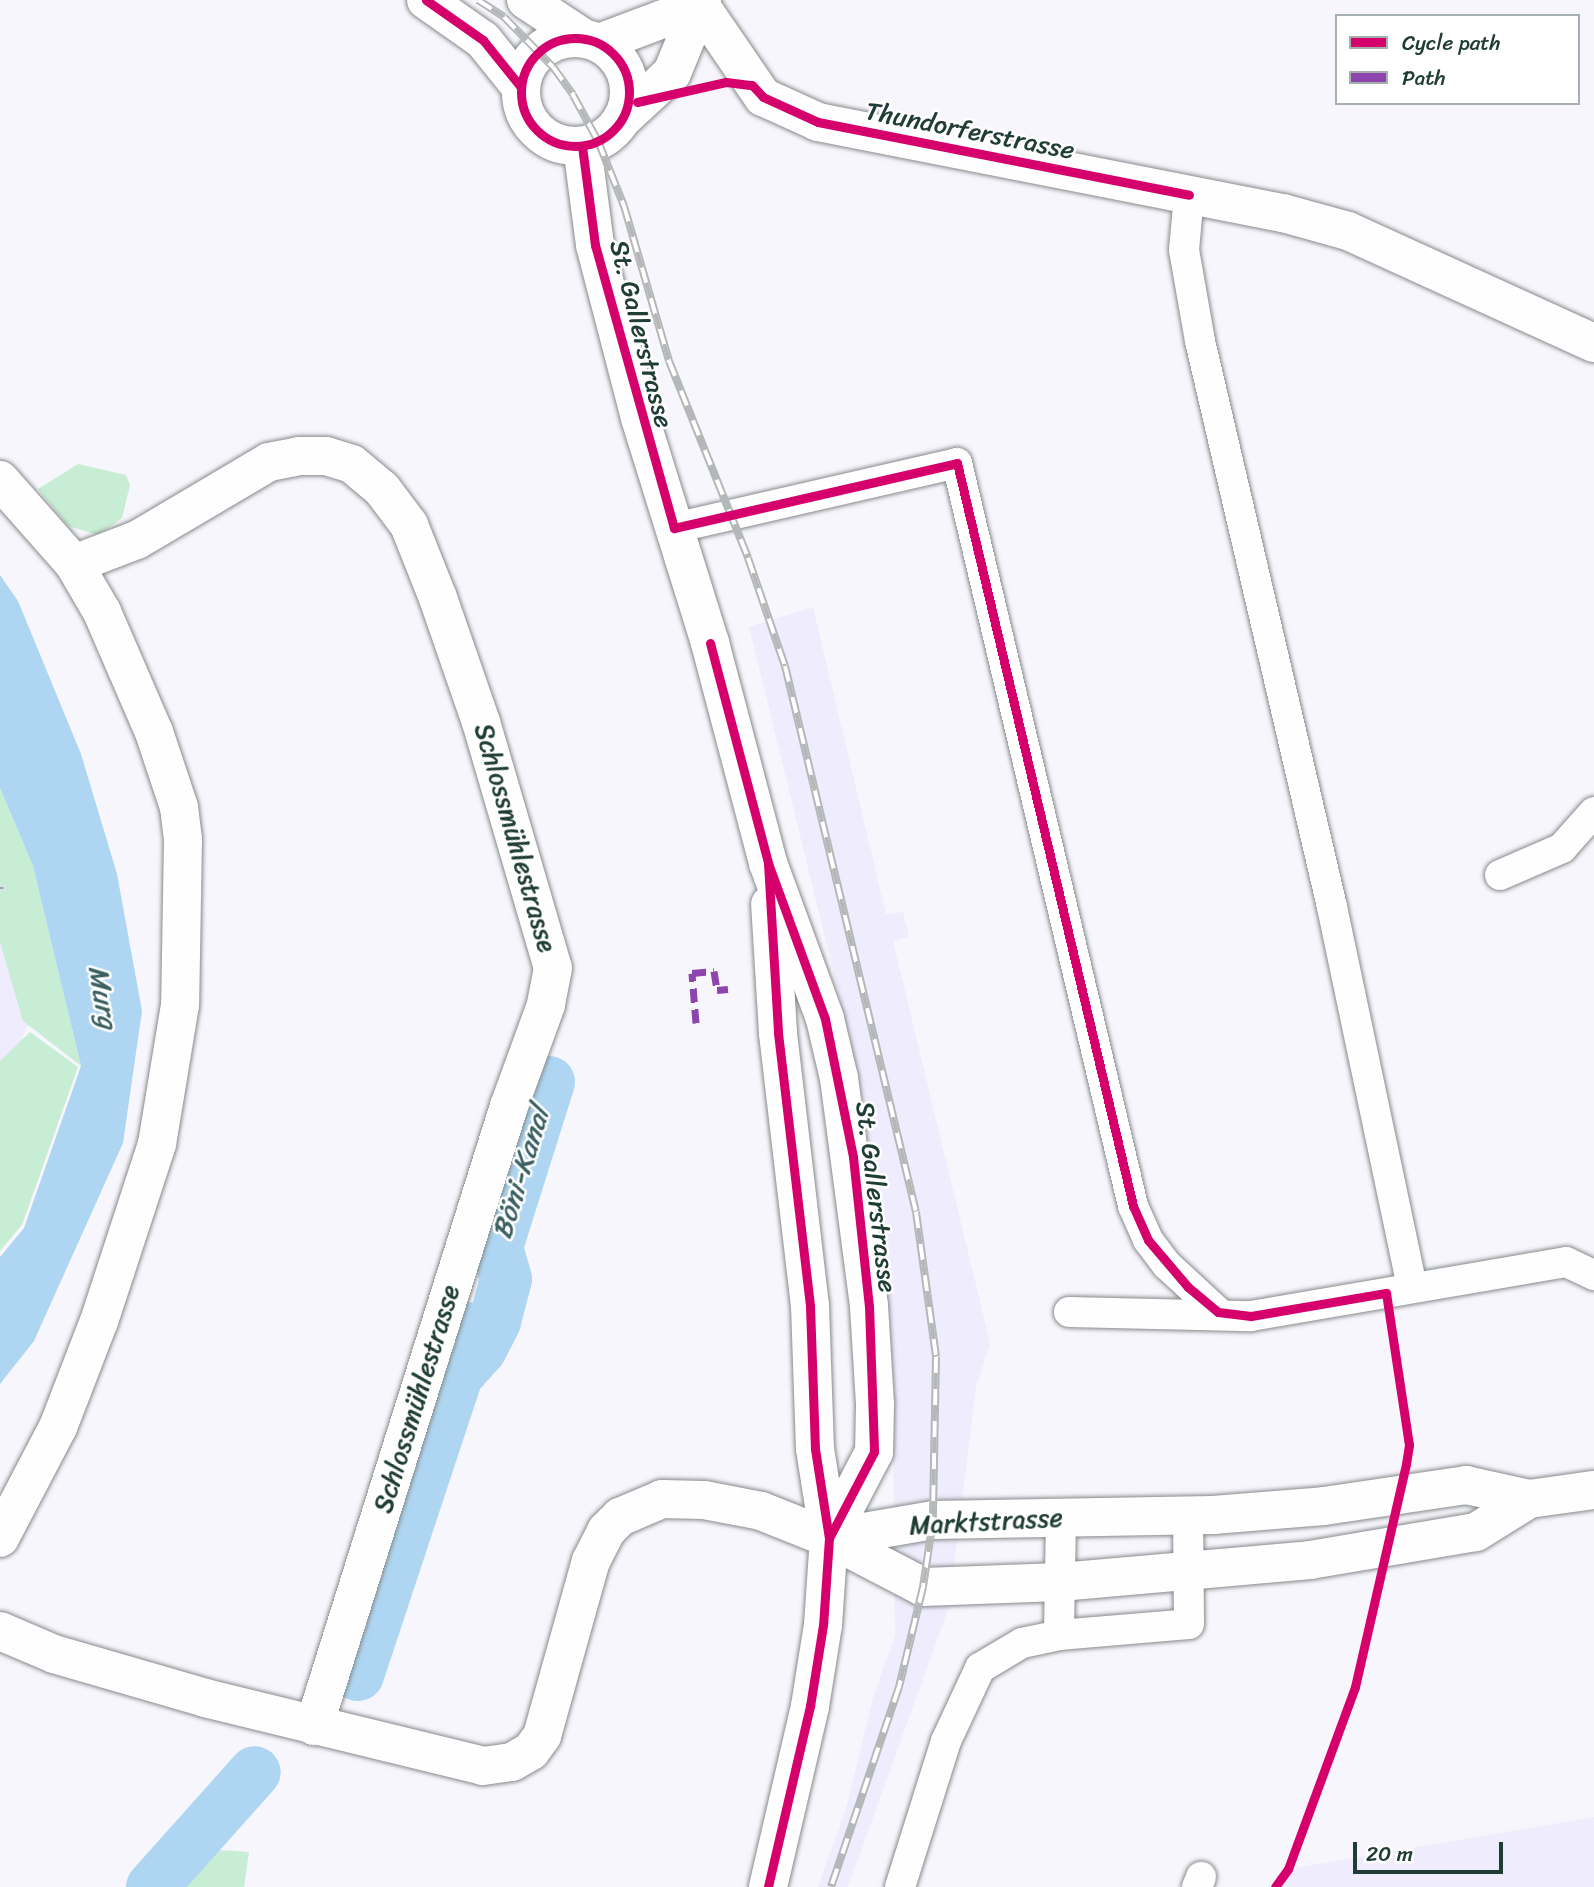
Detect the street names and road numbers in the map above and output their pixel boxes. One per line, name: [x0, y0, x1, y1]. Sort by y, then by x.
street label: Thundorferstrasse: [863, 95, 1077, 167]
street label: St. Gallerstrasse: [602, 236, 680, 432]
street label: Schlossmühlestrasse: [467, 720, 563, 956]
street label: St. Gallerstrasse: [849, 1098, 903, 1296]
street label: Schlossmühlestrasse: [367, 1281, 467, 1517]
street label: Marktstrasse: [909, 1502, 1063, 1542]

